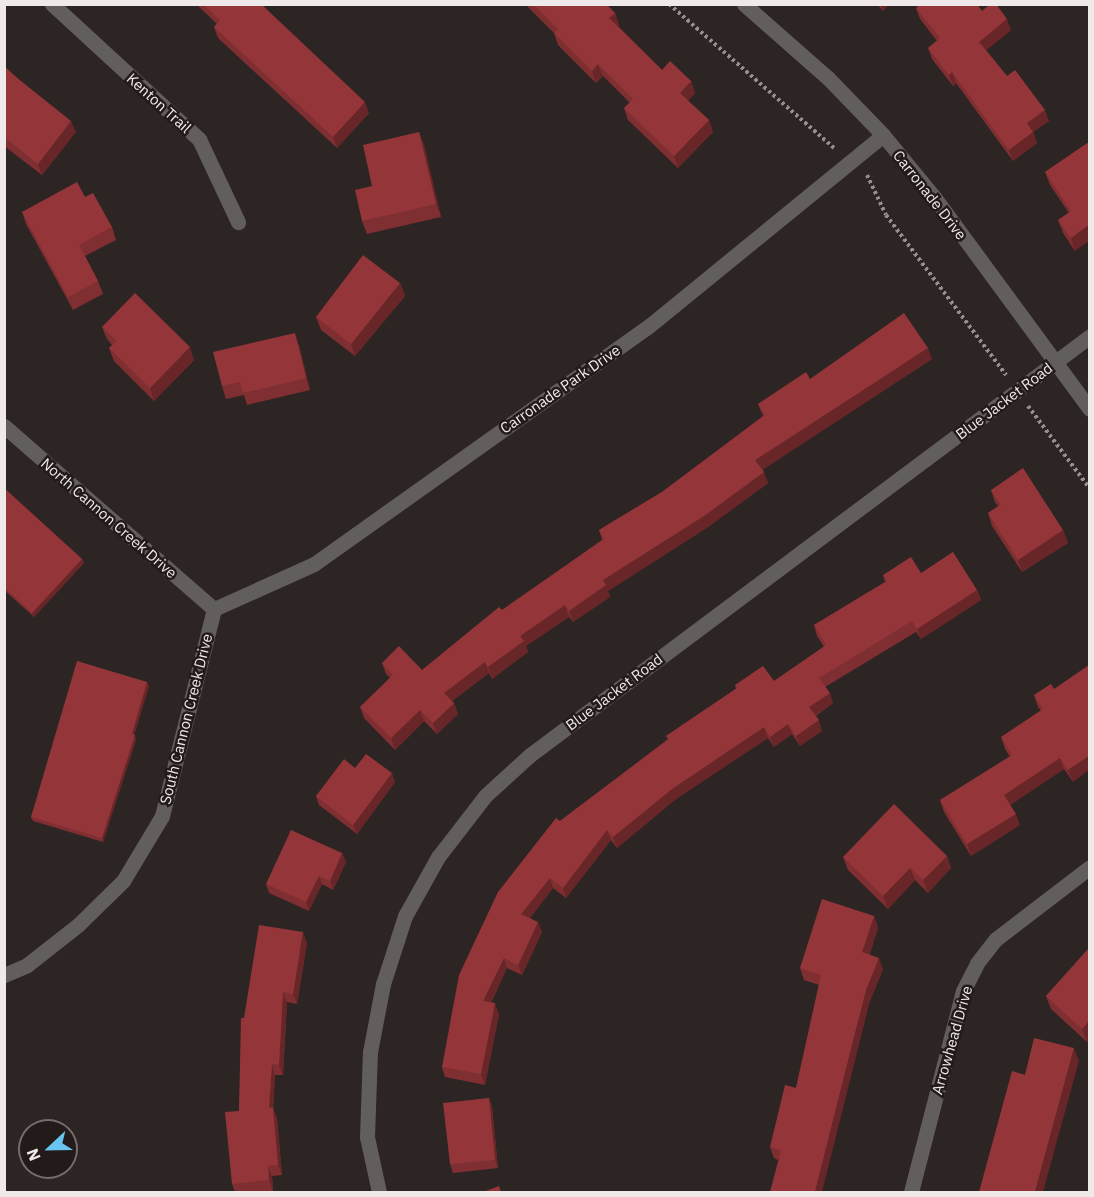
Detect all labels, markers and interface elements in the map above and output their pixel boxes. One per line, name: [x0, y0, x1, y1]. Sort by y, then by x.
street label: Kenton Trail: [123, 69, 195, 137]
street label: Carronade Drive: [890, 147, 970, 243]
street label: Carronade Park Drive: [497, 341, 623, 437]
street label: Blue Jacket Road: [952, 359, 1056, 443]
street label: North Cannon Creek Drive: [37, 454, 181, 582]
street label: South Cannon Creek Drive: [156, 632, 216, 806]
street label: Blue Jacket Road: [562, 650, 666, 734]
street label: Arrowhead Drive: [928, 984, 976, 1096]
north arrow: [18, 1119, 78, 1179]
text: N: [22, 1146, 45, 1164]

